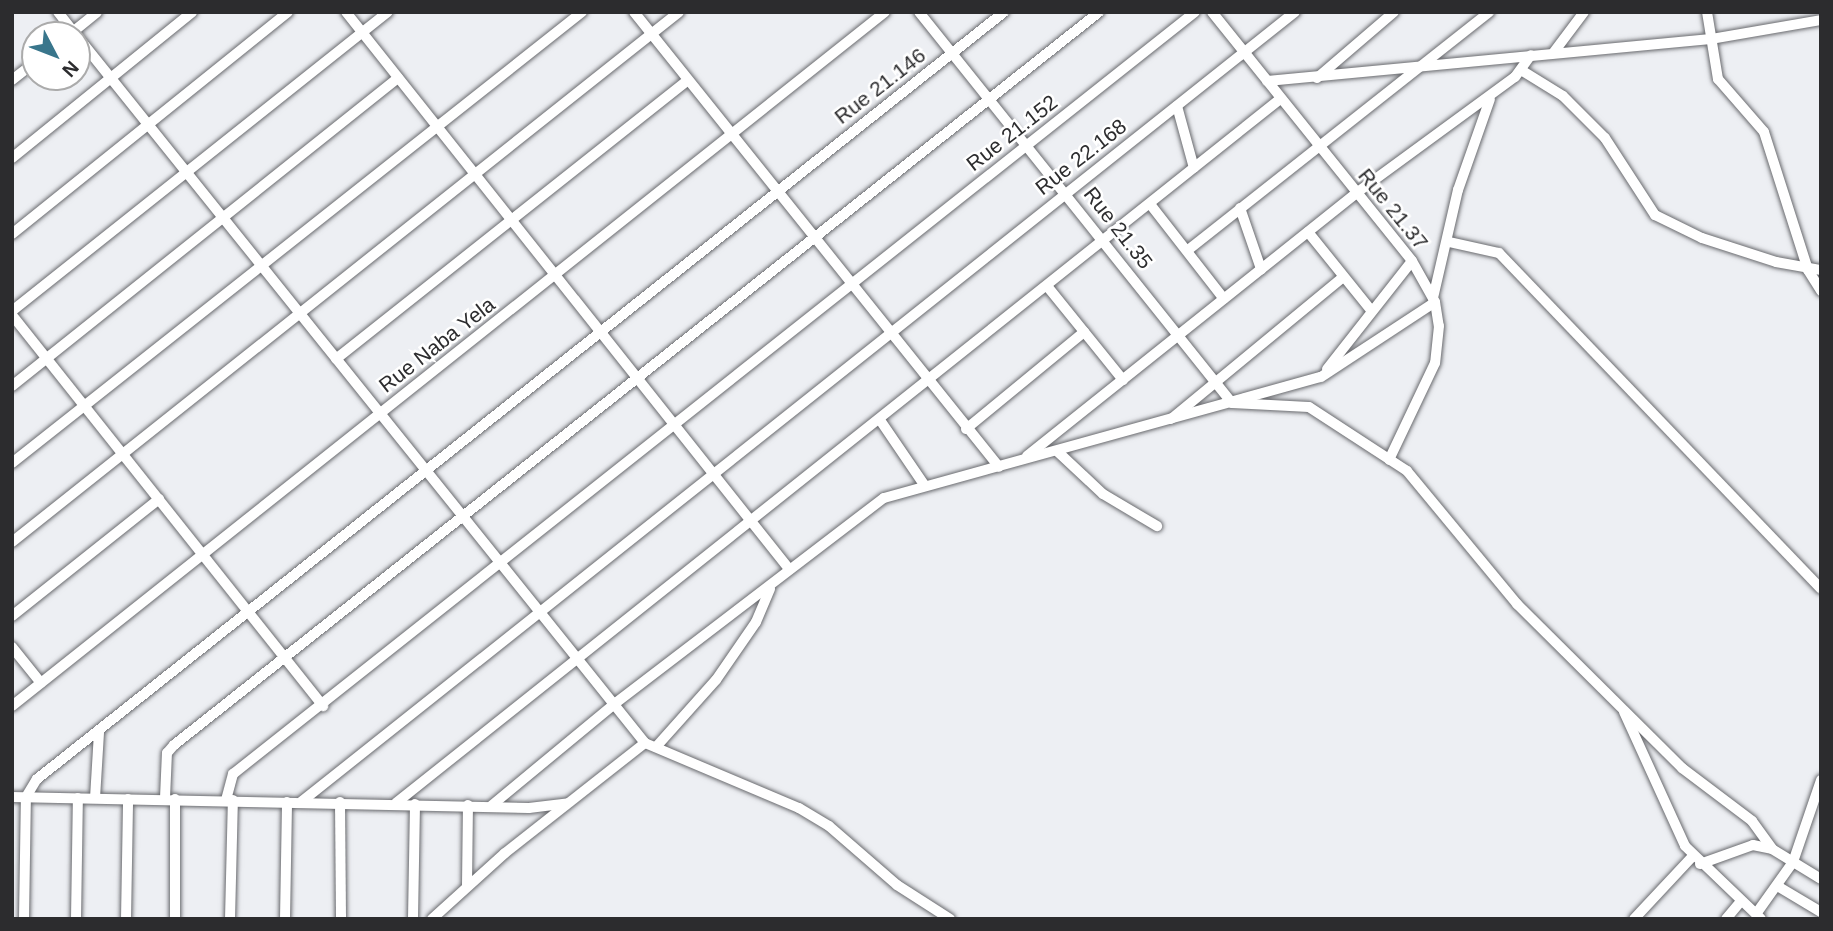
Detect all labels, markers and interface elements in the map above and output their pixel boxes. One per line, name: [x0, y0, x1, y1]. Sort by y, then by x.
north arrow: [21, 21, 91, 91]
street label: Rue 21.146: [829, 43, 931, 129]
text: N: [58, 57, 83, 81]
street label: Rue 21.152: [961, 90, 1063, 176]
street label: Rue 22.168: [1030, 114, 1132, 200]
street label: Rue 21.37: [1353, 163, 1433, 255]
street label: Rue 21.35: [1078, 182, 1158, 274]
street label: Rue Naba Yela: [374, 292, 500, 398]

